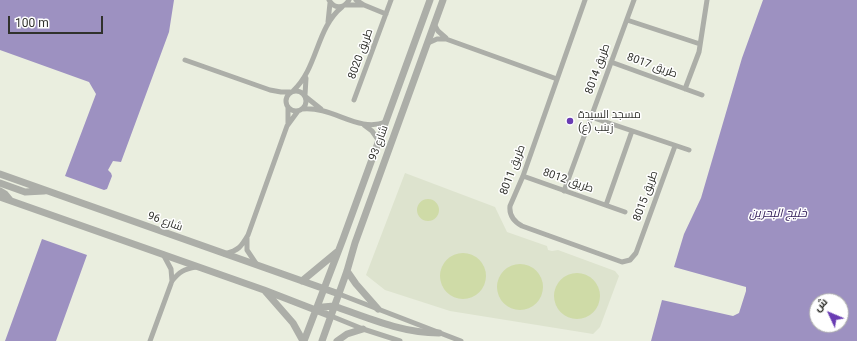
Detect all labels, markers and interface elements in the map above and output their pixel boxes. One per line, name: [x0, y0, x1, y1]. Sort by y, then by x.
scale bar: [10, 8, 105, 34]
text: 100 m: [15, 16, 49, 30]
street label: طريق 8020: [346, 27, 376, 81]
street label: طريق 8014: [583, 42, 613, 96]
street label: طريق 8017: [625, 51, 679, 81]
place label: مسجد السيدة زينب (ع): [578, 108, 641, 134]
marker: مسجد السيدة زينب (ع): [565, 116, 575, 126]
street label: شارع 93: [367, 124, 391, 162]
street label: طريق 8011: [497, 143, 529, 197]
street label: طريق 8012: [541, 166, 595, 196]
street label: طريق 8015: [631, 169, 661, 223]
water label: خليج البحرين: [749, 207, 807, 221]
street label: شارع 96: [146, 210, 184, 234]
north arrow: [809, 293, 849, 333]
text: ش: [811, 295, 830, 315]

